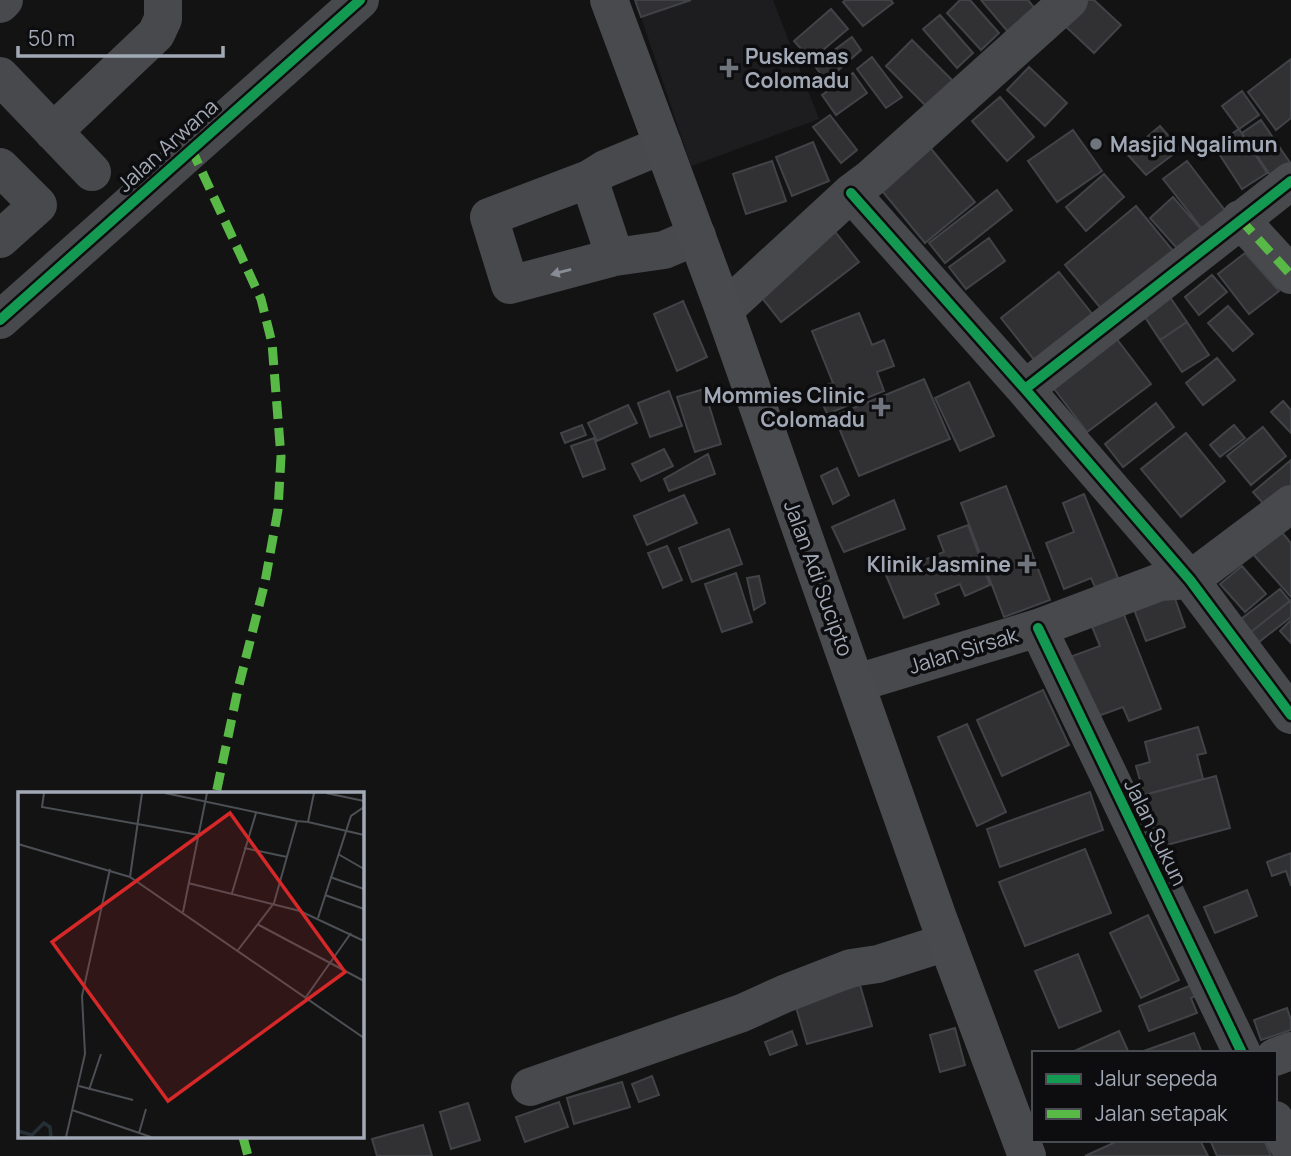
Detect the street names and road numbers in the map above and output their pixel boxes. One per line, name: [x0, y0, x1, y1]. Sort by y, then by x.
street label: Jalan Arwana: [111, 92, 223, 198]
street label: Jalan Adi Sucipto: [778, 496, 860, 660]
street label: Jalan Sirsak: [905, 620, 1022, 680]
street label: Jalan Sukun: [1118, 774, 1194, 890]

